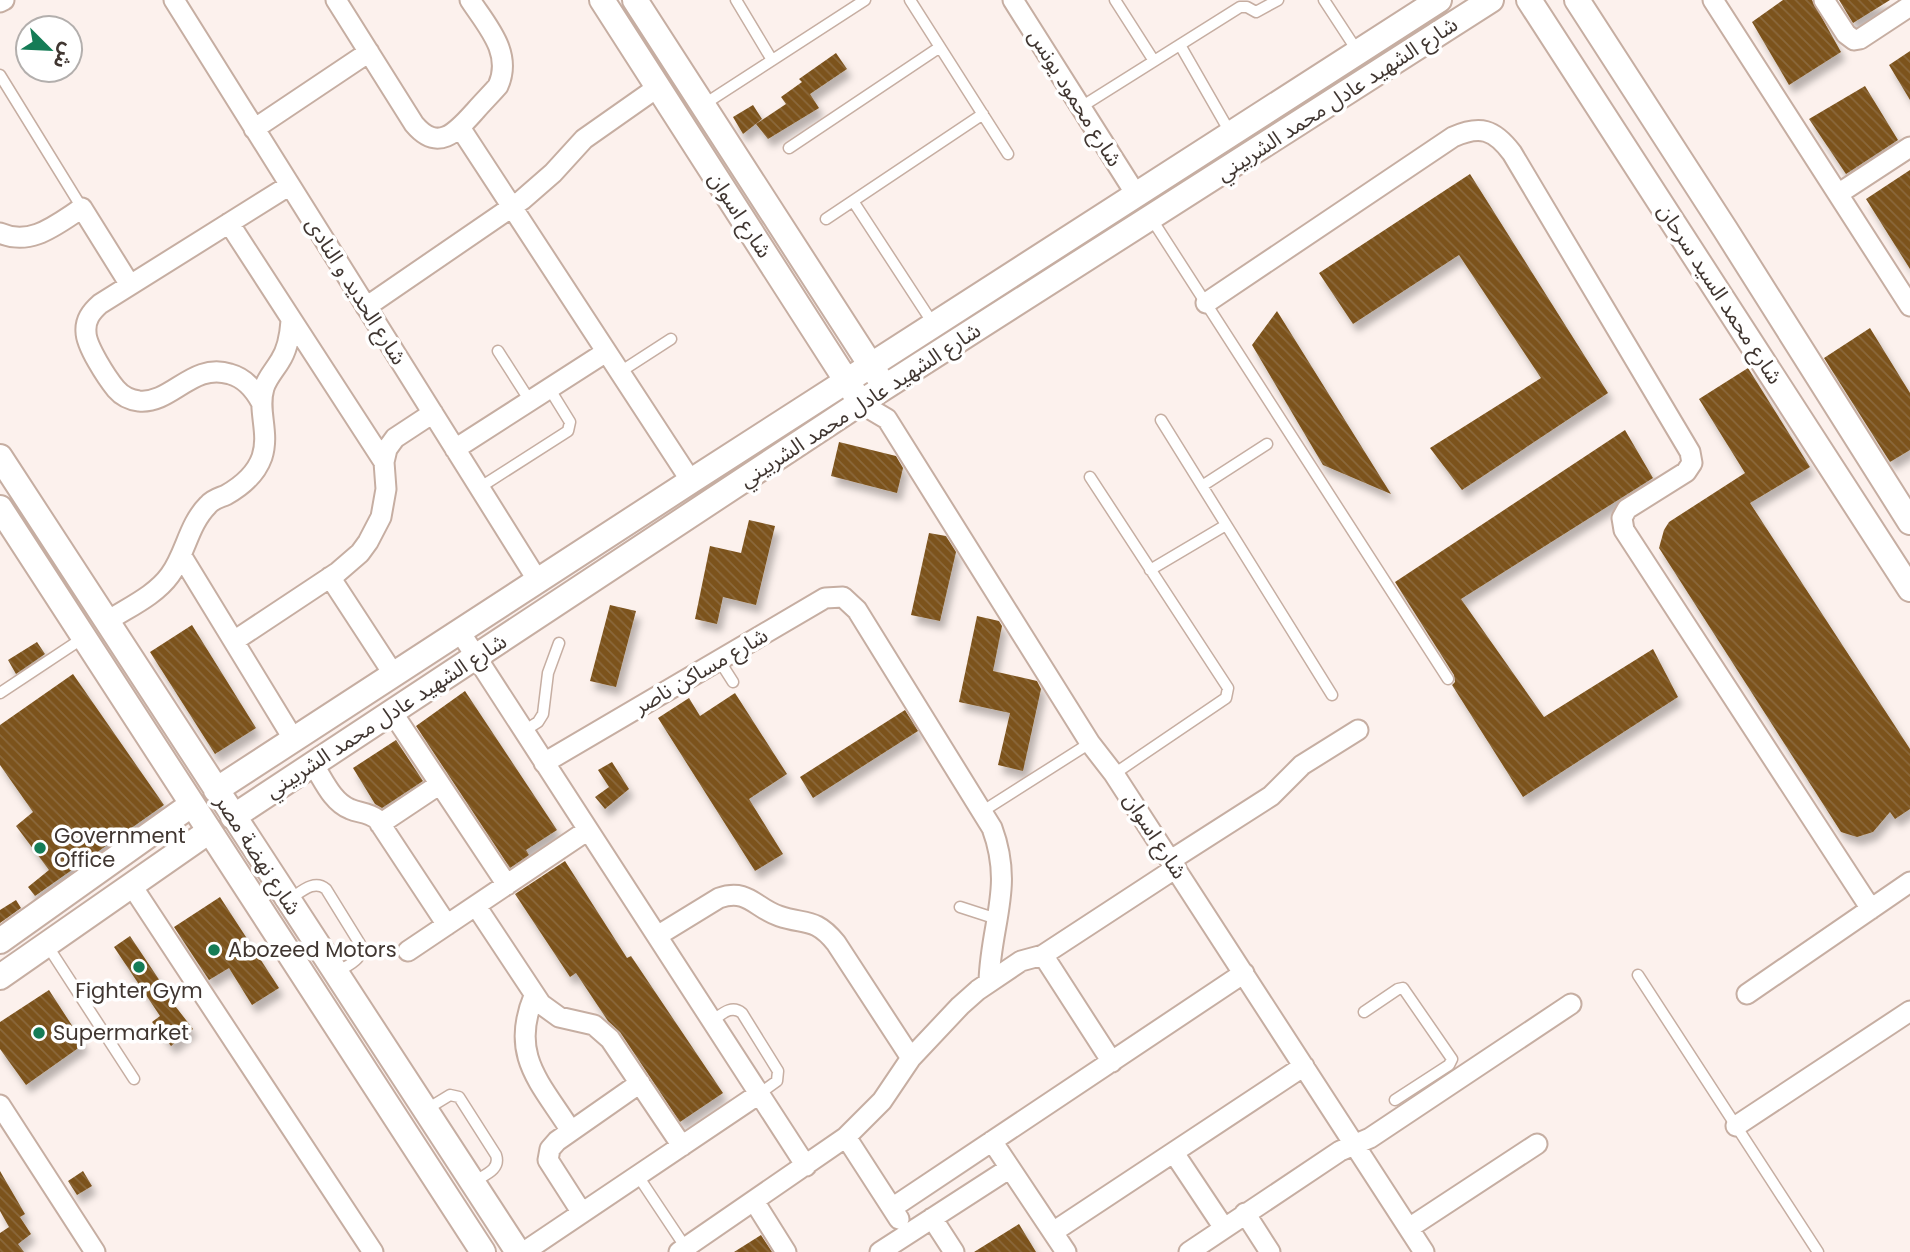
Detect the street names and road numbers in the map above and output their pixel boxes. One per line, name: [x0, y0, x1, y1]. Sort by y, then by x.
street label: شارع الشهيد عادل محمد الشربيني: [1210, 10, 1464, 189]
street label: شارع محمود يونس: [1021, 23, 1129, 173]
street label: شارع اسوان: [701, 166, 779, 264]
street label: شارع محمد السيد سرحان: [1650, 198, 1790, 390]
street label: شارع الحديد و النادى: [298, 211, 414, 371]
street label: شارع الشهيد عادل محمد الشربيني: [733, 316, 987, 495]
street label: شارع مساكن ناصر: [628, 620, 774, 722]
street label: شارع الشهيد عادل محمد الشربيني: [259, 627, 513, 806]
street label: شارع اسوان: [1116, 787, 1194, 885]
street label: شارع نهضة مصر: [207, 788, 308, 921]

